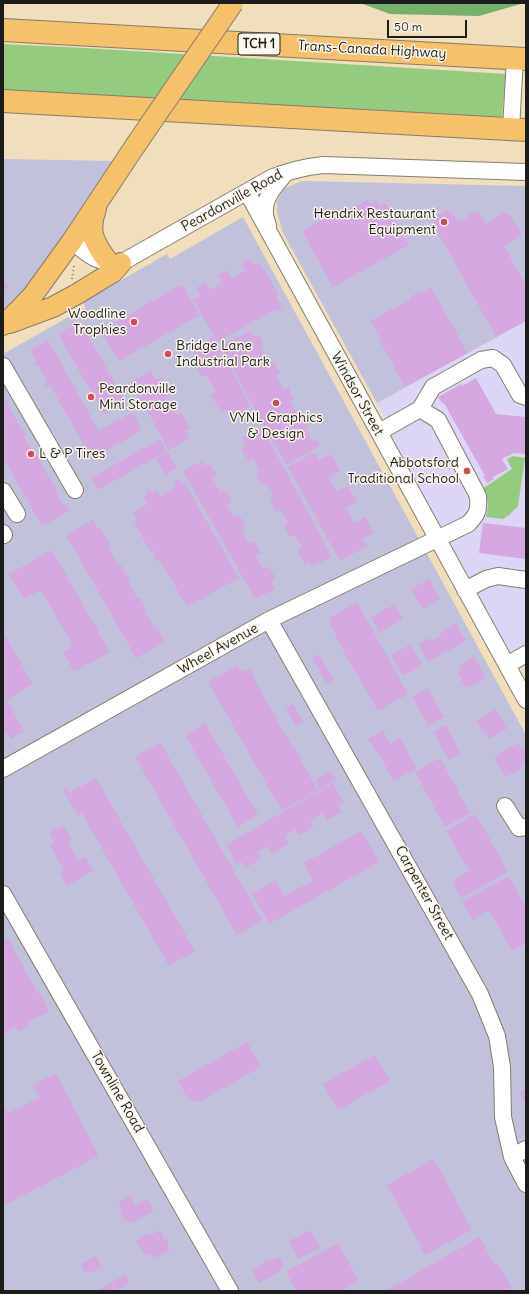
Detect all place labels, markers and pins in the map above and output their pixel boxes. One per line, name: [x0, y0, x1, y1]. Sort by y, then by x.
place label: Hendrix Restaurant Equipment: [314, 206, 436, 238]
marker: Hendrix Restaurant Equipment: [439, 217, 449, 227]
place label: Woodline Trophies: [68, 306, 126, 338]
marker: Woodline Trophies: [129, 317, 139, 327]
place label: Bridge Lane Industrial Park: [176, 338, 270, 370]
marker: Bridge Lane Industrial Park: [163, 349, 173, 359]
place label: Peardonville Mini Storage: [99, 381, 177, 414]
marker: Peardonville Mini Storage: [86, 392, 96, 402]
marker: VYNL Graphics & Design: [271, 398, 281, 408]
place label: VYNL Graphics & Design: [229, 410, 323, 442]
place label: L & P Tires: [39, 446, 105, 462]
marker: L & P Tires: [26, 449, 36, 459]
place label: Abbotsford Traditional School: [348, 455, 459, 488]
marker: Abbotsford Traditional School: [462, 466, 472, 476]

